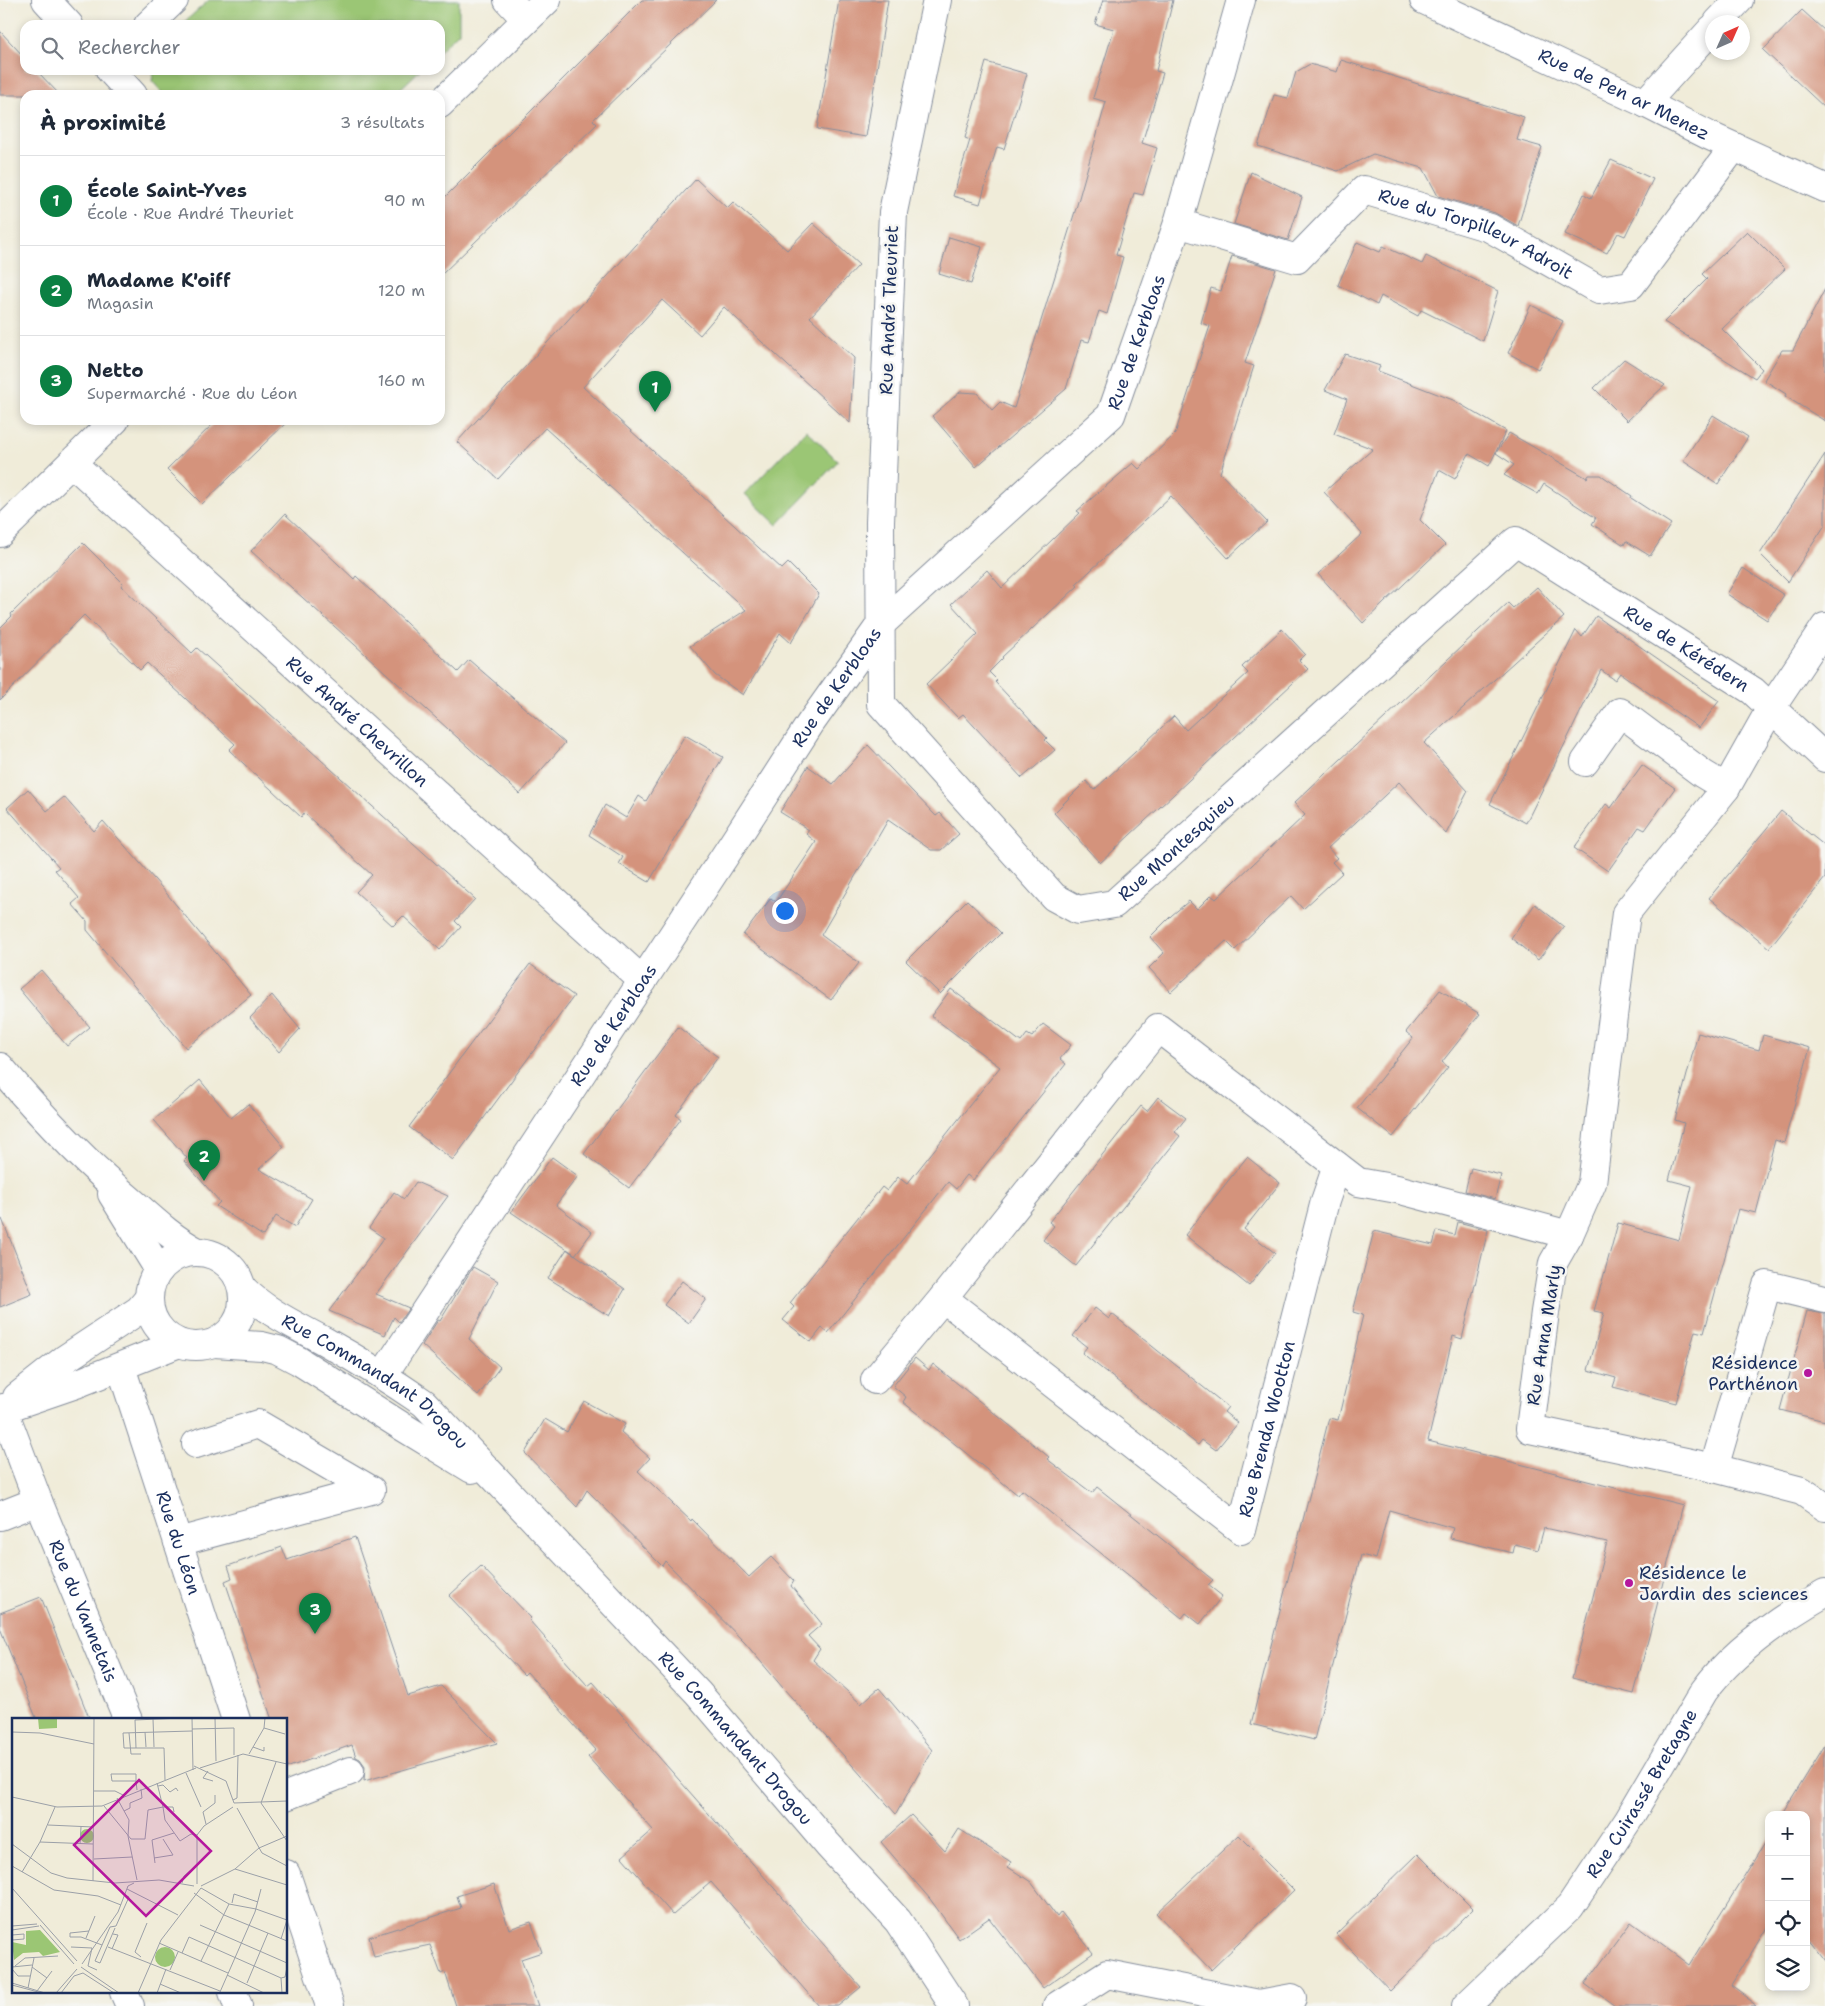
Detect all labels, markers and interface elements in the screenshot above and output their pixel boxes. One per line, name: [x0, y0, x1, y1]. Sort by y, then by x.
north arrow: [1705, 15, 1750, 60]
search box: [20, 20, 445, 75]
icon: search: [38, 34, 66, 62]
text: Rechercher: [78, 35, 181, 60]
street label: Rue de Pen ar Menez: [1534, 43, 1714, 146]
text: À proximité: [40, 109, 166, 137]
text: 3 résultats: [340, 112, 425, 133]
text: École Saint-Yves: [87, 178, 247, 203]
street label: Rue du Torpilleur Adroit: [1375, 183, 1578, 285]
text: 1: [52, 190, 60, 211]
text: 90 m: [384, 190, 425, 211]
text: École · Rue André Theuriet: [87, 203, 294, 224]
street label: Rue André Theuriet: [874, 225, 904, 395]
text: Madame K'oiff: [87, 268, 231, 293]
street label: Rue de Kerbloas: [1102, 271, 1171, 413]
text: 2: [50, 280, 62, 301]
text: 120 m: [378, 280, 425, 301]
text: Magasin: [87, 293, 153, 314]
text: Netto: [87, 358, 144, 383]
text: 3: [50, 370, 62, 391]
text: 160 m: [378, 370, 425, 391]
pin: 1: [639, 371, 671, 412]
text: Supermarché · Rue du Léon: [87, 383, 297, 404]
street label: Rue de Kérédern: [1619, 600, 1754, 698]
street label: Rue de Kerbloas: [786, 622, 887, 752]
street label: Rue André Chevrillon: [281, 651, 433, 792]
street label: Rue Montesquieu: [1113, 789, 1240, 907]
your location: [772, 898, 798, 924]
street label: Rue de Kerbloas: [564, 959, 662, 1091]
pin: 2: [188, 1140, 220, 1181]
street label: Rue Anna Marly: [1521, 1263, 1567, 1407]
street label: Rue Commandant Drogou: [277, 1308, 473, 1454]
street label: Rue Brenda Wootton: [1233, 1338, 1301, 1520]
place label: Résidence Parthénon: [1708, 1351, 1798, 1396]
marker: Résidence Parthénon: [1802, 1367, 1814, 1379]
street label: Rue du Léon: [150, 1488, 206, 1598]
street label: Rue du Vannetais: [43, 1536, 123, 1686]
place label: Résidence le Jardin des sciences: [1639, 1561, 1808, 1606]
marker: Résidence le Jardin des sciences: [1623, 1577, 1635, 1589]
pin: 3: [299, 1593, 331, 1634]
street label: Rue Commandant Drogou: [653, 1646, 818, 1830]
street label: Rue Cuirassé Bretagne: [1581, 1704, 1703, 1883]
inset map: [12, 1718, 288, 1994]
map controls: [1765, 1811, 1810, 1991]
button: +: [1765, 1811, 1810, 1856]
button: −: [1765, 1856, 1810, 1901]
button: locate: [1765, 1901, 1810, 1946]
button: layers: [1765, 1946, 1810, 1991]

